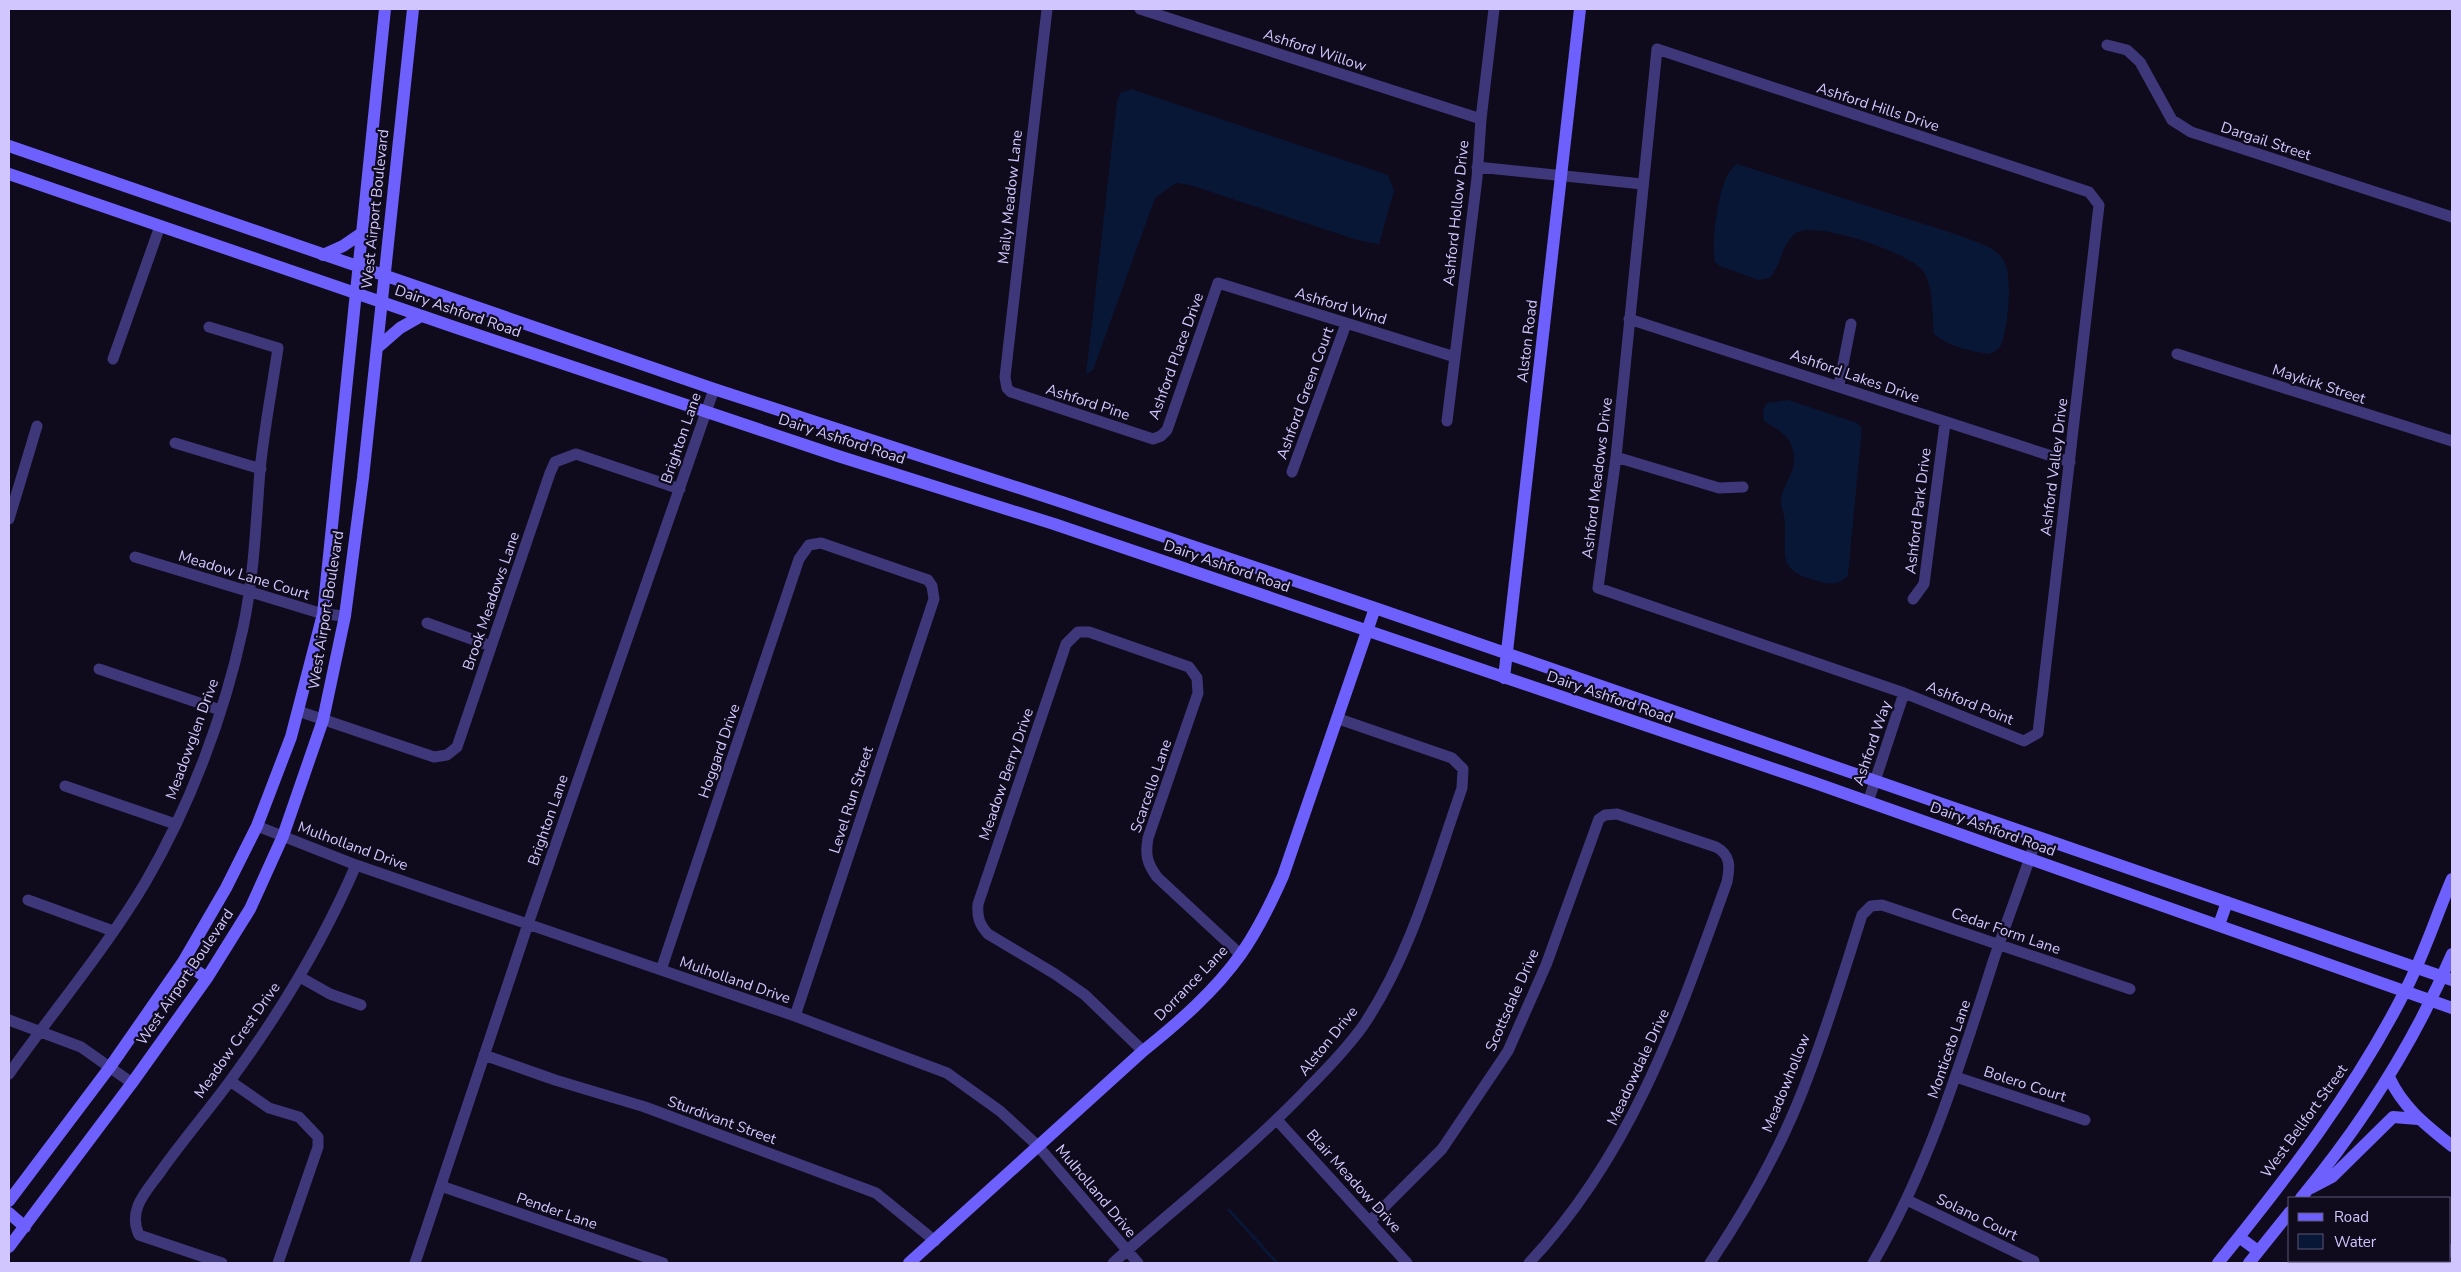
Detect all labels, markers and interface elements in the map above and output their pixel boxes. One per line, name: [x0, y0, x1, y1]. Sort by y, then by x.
street label: Ashford Willow: [1261, 24, 1369, 76]
street label: Ashford Hills Drive: [1814, 78, 1942, 136]
street label: Dargail Street: [2218, 117, 2314, 165]
street label: West Airport Boulevard: [357, 128, 393, 290]
street label: Maily Meadow Lane: [993, 129, 1027, 265]
street label: Ashford Hollow Drive: [1438, 139, 1474, 287]
street label: Dairy Ashford Road: [392, 280, 524, 342]
street label: Ashford Wind: [1293, 283, 1389, 329]
street label: Ashford Place Drive: [1144, 290, 1208, 422]
street label: Alston Road: [1512, 298, 1542, 384]
street label: Ashford Green Court: [1272, 323, 1338, 462]
street label: Ashford Lakes Drive: [1788, 344, 1922, 408]
street label: Maykirk Street: [2270, 359, 2369, 409]
street label: Ashford Pine: [1044, 379, 1132, 425]
street label: Brighton Lane: [656, 390, 706, 486]
street label: Ashford Meadows Drive: [1577, 396, 1617, 560]
street label: Ashford Valley Drive: [2036, 397, 2072, 537]
street label: Dairy Ashford Road: [776, 409, 908, 469]
street label: Ashford Park Drive: [1900, 447, 1936, 575]
street label: West Airport Boulevard: [304, 529, 348, 691]
street label: Brook Meadows Lane: [458, 529, 524, 673]
street label: Dairy Ashford Road: [1161, 535, 1293, 597]
street label: Meadow Lane Court: [176, 546, 313, 605]
street label: Dairy Ashford Road: [1544, 666, 1676, 728]
street label: Meadowglen Drive: [161, 676, 223, 802]
street label: Ashford Point: [1923, 676, 2017, 730]
street label: Ashford Way: [1848, 697, 1896, 788]
street label: Hoggard Drive: [693, 701, 745, 801]
street label: Meadow Berry Drive: [974, 705, 1038, 843]
street label: Scarcello Lane: [1126, 737, 1176, 835]
street label: Level Run Street: [824, 743, 878, 856]
street label: Brighton Lane: [523, 772, 573, 868]
street label: Dairy Ashford Road: [1927, 797, 2059, 861]
street label: Mulholland Drive: [295, 817, 411, 875]
street label: Cedar Form Lane: [1949, 903, 2063, 959]
street label: West Airport Boulevard: [132, 905, 238, 1049]
street label: Dorrance Lane: [1150, 941, 1232, 1025]
street label: Scottsdale Drive: [1480, 946, 1544, 1054]
street label: Mulholland Drive: [677, 952, 793, 1008]
street label: Meadow Crest Drive: [189, 978, 285, 1102]
street label: Monticeto Lane: [1923, 997, 1975, 1101]
street label: Alston Drive: [1294, 1002, 1362, 1080]
street label: Meadowdale Drive: [1602, 1005, 1674, 1129]
street label: Meadowhollow: [1757, 1030, 1815, 1135]
street label: West Bellfort Street: [2256, 1060, 2352, 1182]
street label: Bolero Court: [1981, 1061, 2070, 1107]
street label: Sturdivant Street: [665, 1091, 780, 1149]
street label: Blair Meadow Drive: [1302, 1125, 1406, 1237]
street label: Mulholland Drive: [1051, 1140, 1141, 1242]
street label: Pender Lane: [514, 1188, 600, 1234]
street label: Solano Court: [1933, 1189, 2022, 1246]
legend: [2288, 1197, 2451, 1262]
text: Road: [2334, 1207, 2369, 1227]
text: Water: [2334, 1232, 2377, 1252]

